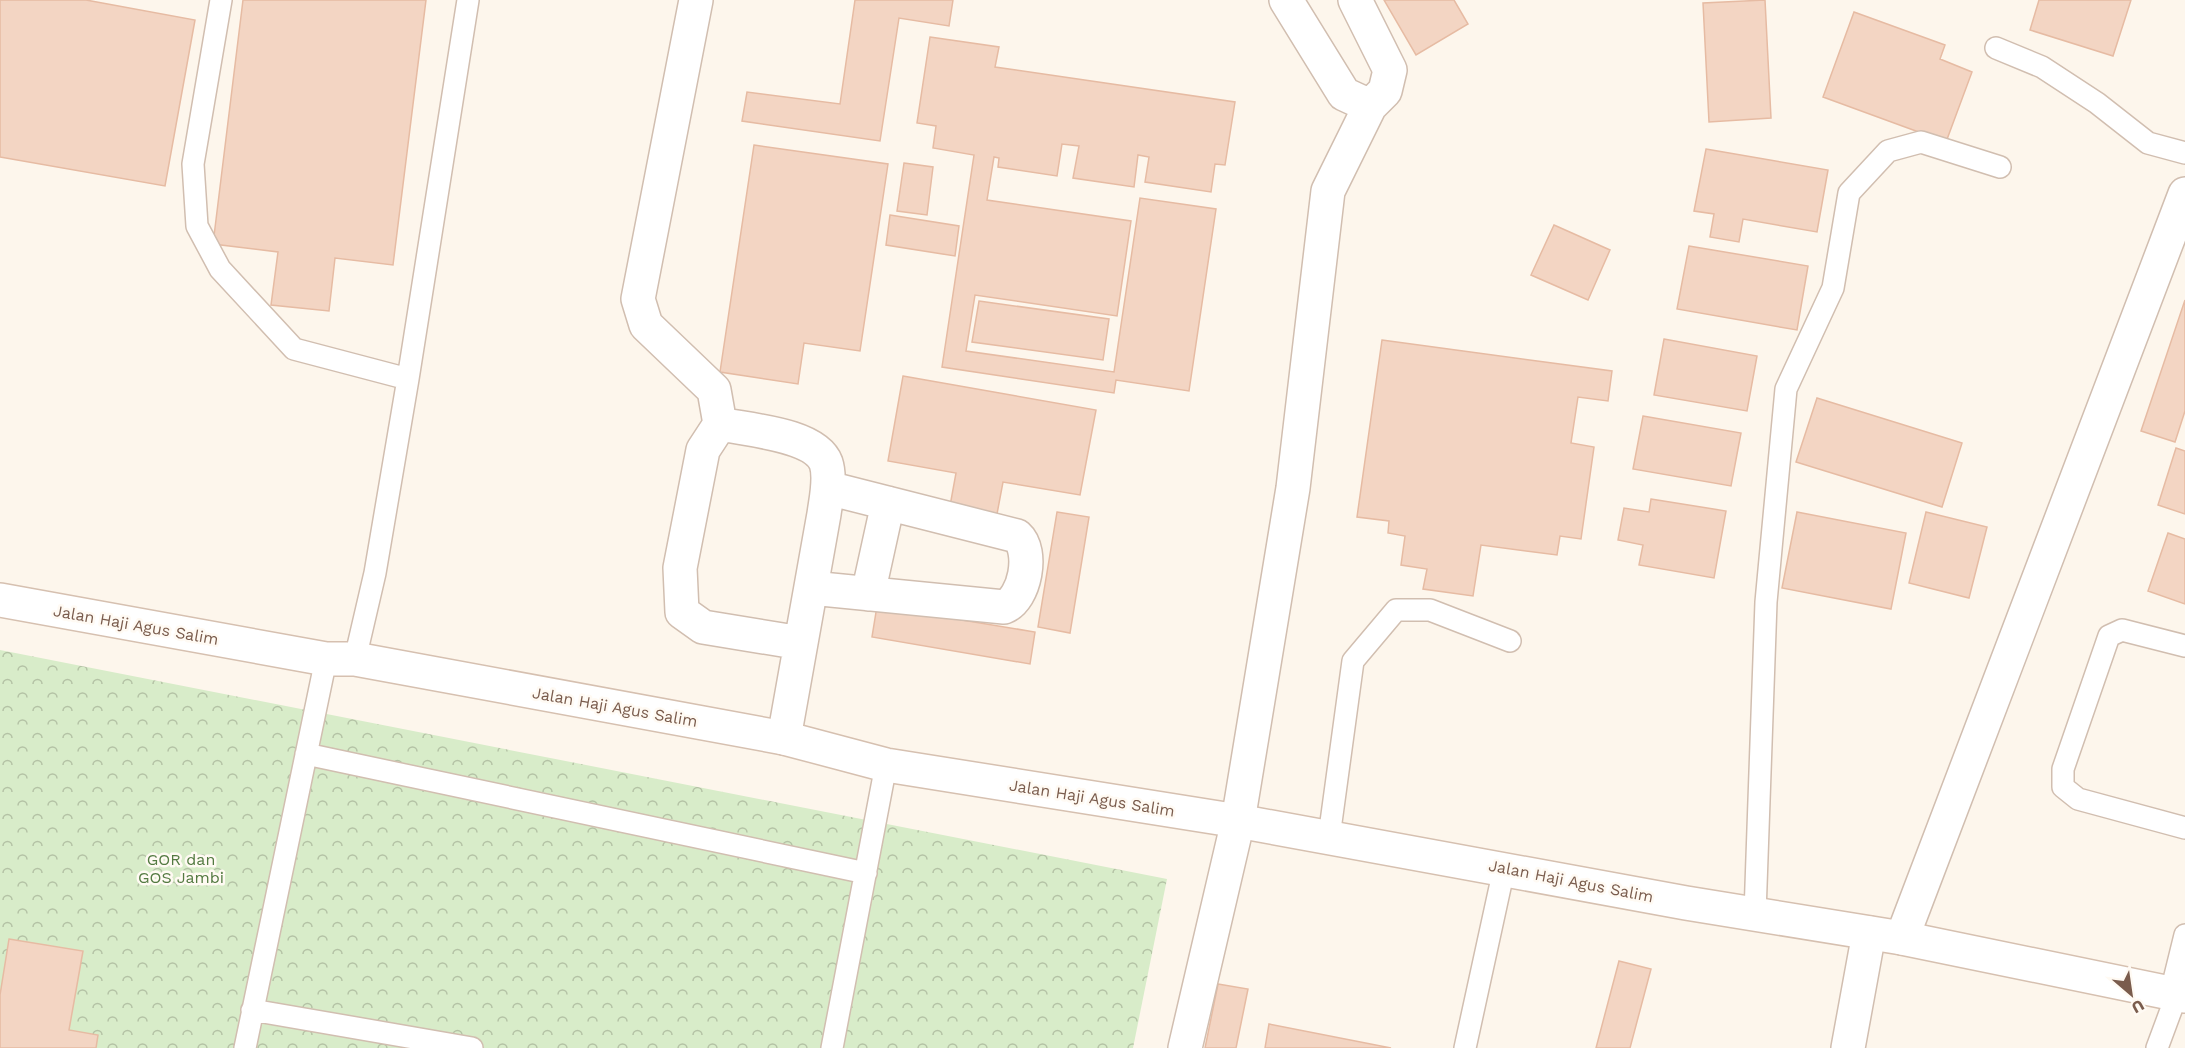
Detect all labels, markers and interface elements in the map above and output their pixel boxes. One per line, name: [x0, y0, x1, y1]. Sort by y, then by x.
street label: Jalan Haji Agus Salim: [52, 601, 220, 649]
street label: Jalan Haji Agus Salim: [531, 683, 699, 731]
street label: Jalan Haji Agus Salim: [1008, 776, 1176, 820]
park label: GOR dan GOS Jambi: [138, 850, 224, 887]
street label: Jalan Haji Agus Salim: [1487, 856, 1655, 906]
north arrow: [2101, 964, 2161, 1024]
text: U: [2128, 996, 2148, 1018]

